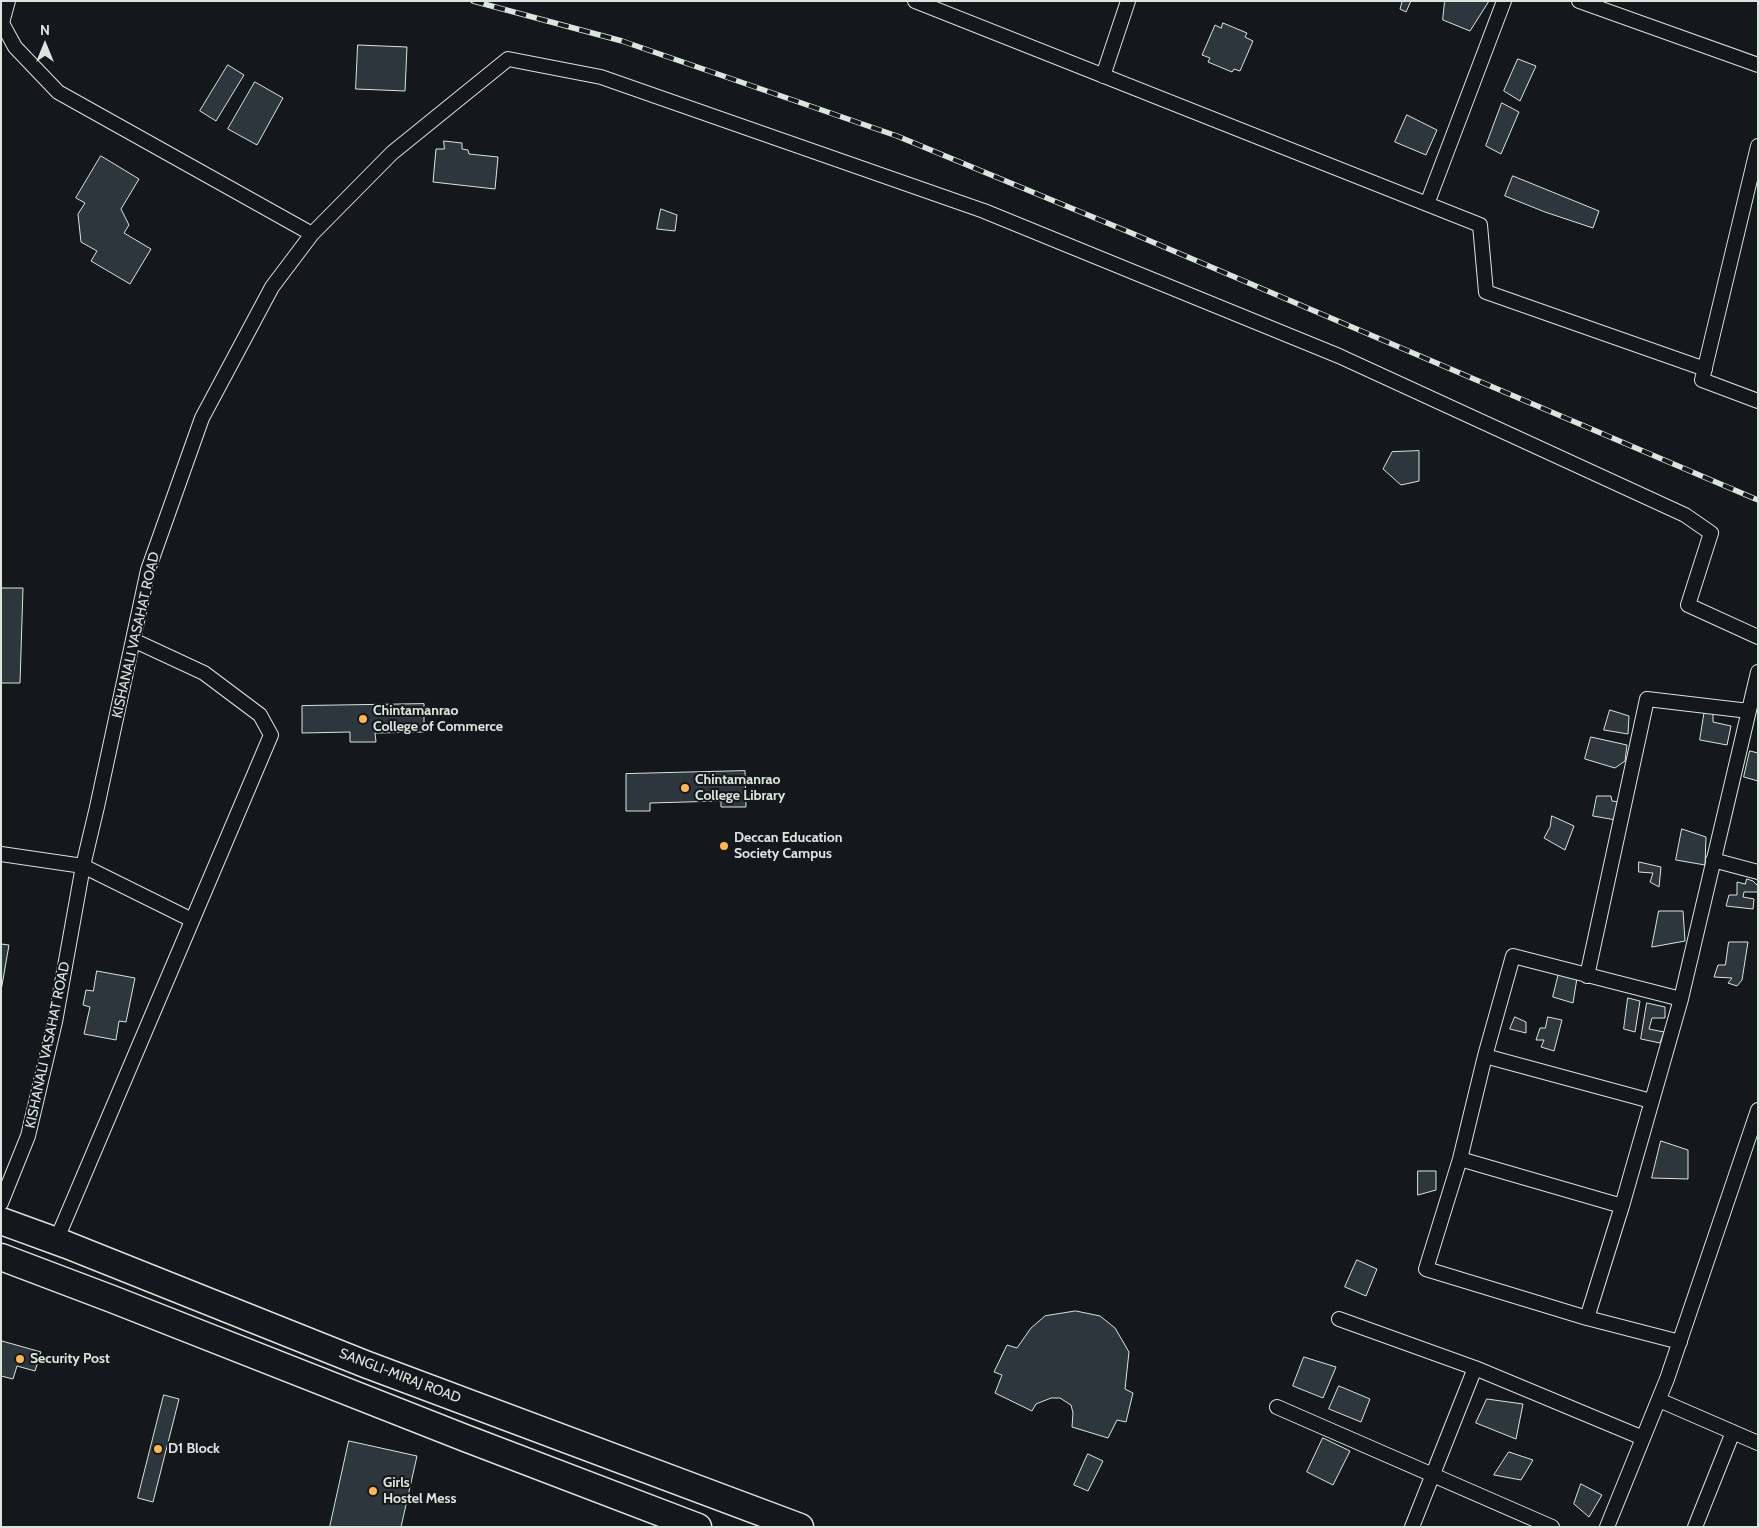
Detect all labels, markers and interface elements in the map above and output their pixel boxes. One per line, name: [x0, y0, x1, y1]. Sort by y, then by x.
north arrow: [20, 20, 70, 70]
text: N: [40, 21, 50, 39]
street label: KISHANALI VASAHAT ROAD: [109, 550, 163, 720]
place label: Chintamanrao College of Commerce: [373, 703, 503, 736]
marker: Chintamanrao College of Commerce: [357, 713, 369, 725]
place label: Chintamanrao College Library: [695, 772, 785, 804]
marker: Chintamanrao College Library: [679, 782, 691, 794]
place label: Deccan Education Society Campus: [734, 830, 842, 862]
marker: Deccan Education Society Campus: [718, 840, 730, 852]
street label: KISHANALI VASAHAT ROAD: [22, 960, 74, 1130]
street label: SANGLI-MIRAJ ROAD: [337, 1345, 463, 1407]
place label: Security Post: [30, 1351, 110, 1367]
marker: Security Post: [14, 1353, 26, 1365]
place label: D1 Block: [168, 1441, 220, 1457]
marker: D1 Block: [152, 1443, 164, 1455]
place label: Girls Hostel Mess: [383, 1475, 456, 1508]
marker: Girls Hostel Mess: [367, 1485, 379, 1497]

